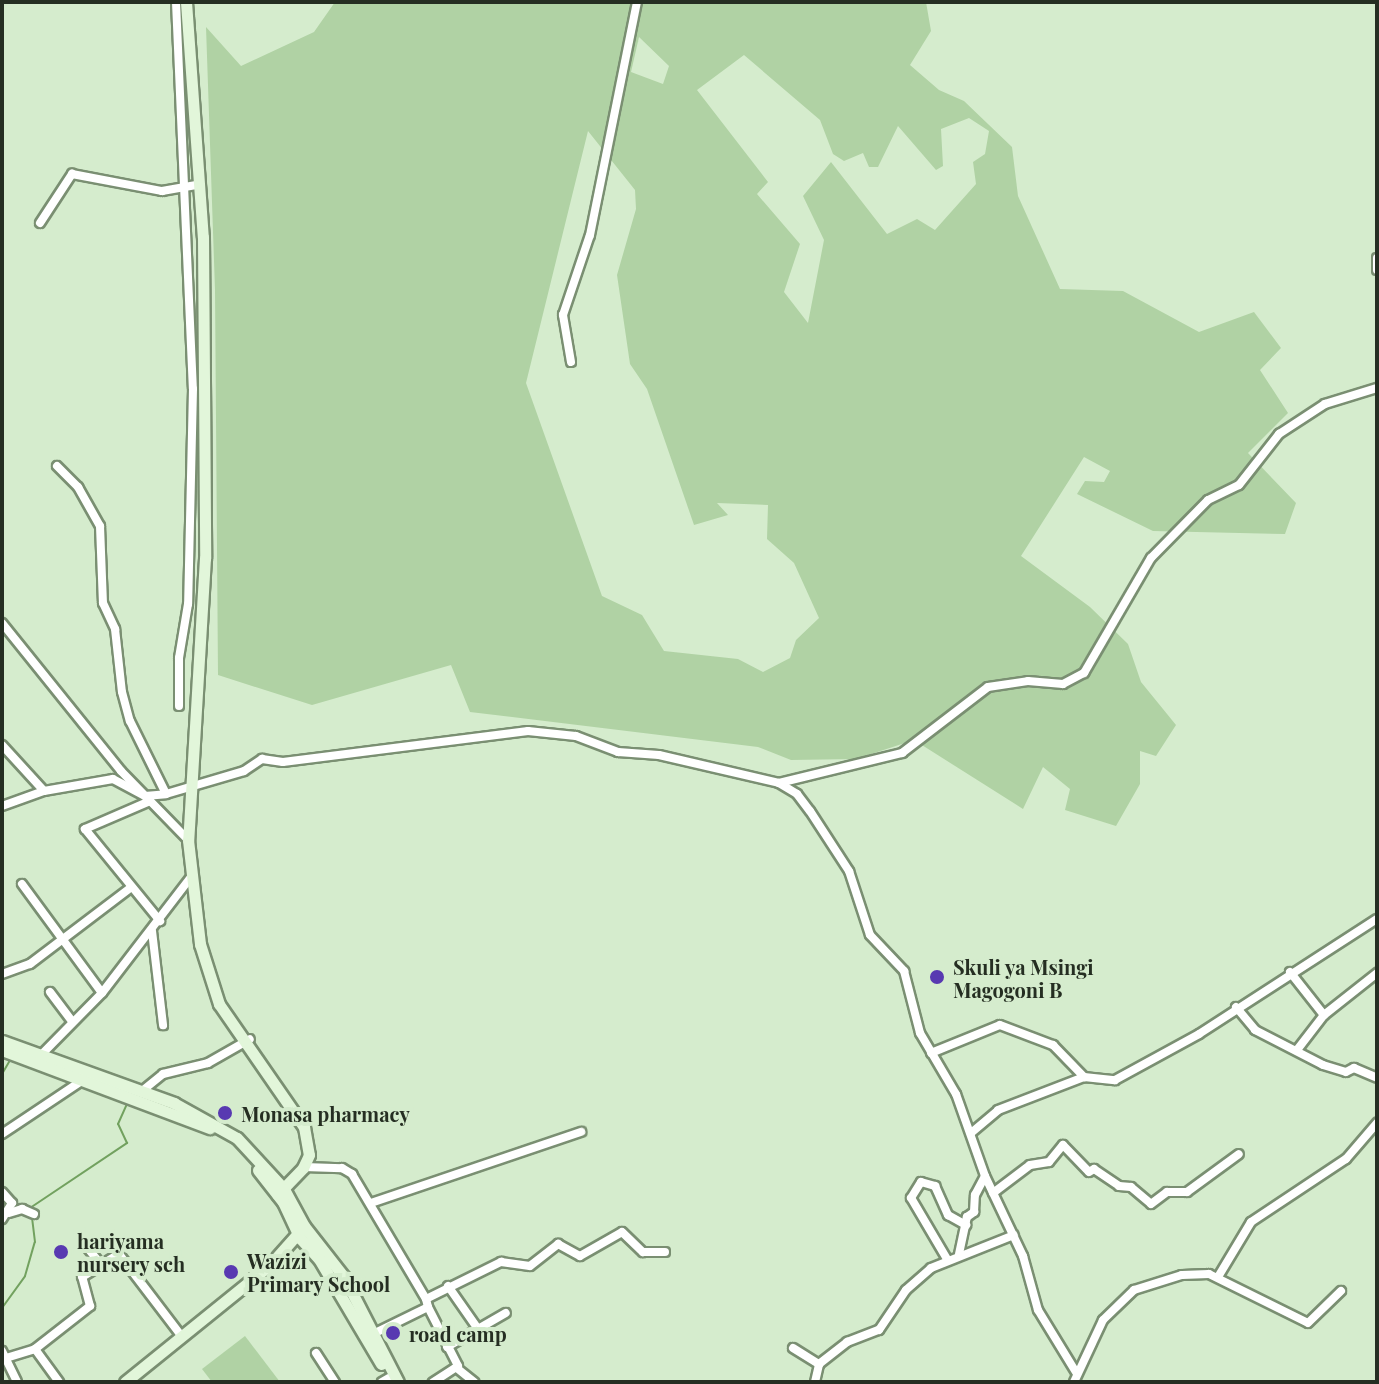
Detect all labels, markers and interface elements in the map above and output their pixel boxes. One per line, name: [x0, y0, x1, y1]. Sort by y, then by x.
place label: Skuli ya Msingi Magogoni B: [953, 954, 1094, 1001]
marker: Skuli ya Msingi Magogoni B: [928, 968, 946, 986]
place label: Monasa pharmacy: [241, 1101, 410, 1125]
marker: Monasa pharmacy: [216, 1104, 234, 1122]
place label: hariyama nursery sch: [77, 1228, 186, 1275]
marker: hariyama nursery sch: [52, 1243, 70, 1261]
place label: Wazizi Primary School: [247, 1248, 391, 1295]
marker: Wazizi Primary School: [222, 1263, 240, 1281]
place label: road camp: [409, 1321, 507, 1345]
marker: road camp: [384, 1324, 402, 1342]

